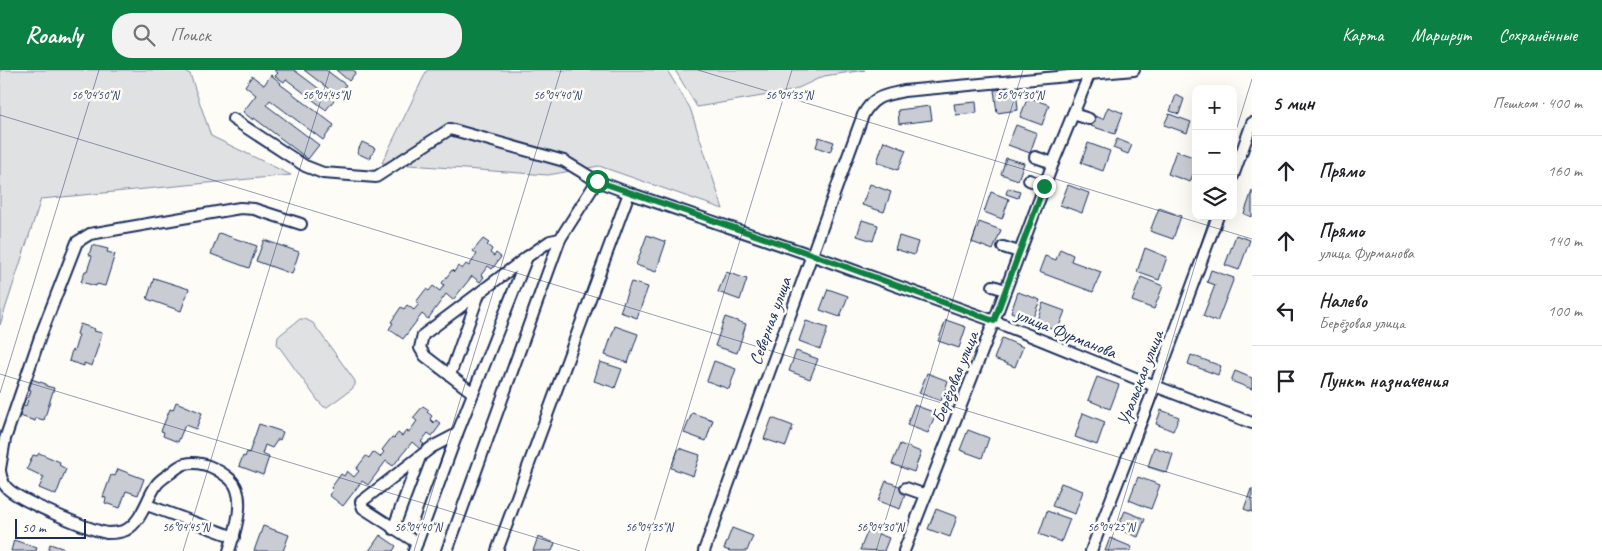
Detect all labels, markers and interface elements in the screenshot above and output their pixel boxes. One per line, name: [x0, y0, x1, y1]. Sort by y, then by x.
search box: [112, 13, 462, 58]
text: Roamly: [25, 20, 82, 50]
icon: search: [130, 21, 158, 49]
text: Поиск: [170, 23, 211, 47]
text: Карта: [1342, 24, 1383, 46]
text: Маршрут: [1411, 24, 1471, 46]
text: Сохранённые: [1499, 24, 1577, 46]
map controls: [1192, 85, 1237, 220]
button: +: [1192, 85, 1237, 130]
text: 56°04'50"N: [71, 87, 120, 103]
text: 56°04'45"N: [302, 87, 351, 103]
text: 56°04'40"N: [533, 87, 582, 103]
text: 56°04'35"N: [765, 87, 814, 103]
text: 56°04'30"N: [996, 87, 1045, 103]
text: 5 мин: [1272, 90, 1314, 116]
text: Пешком · 400 m: [1493, 93, 1582, 113]
button: −: [1192, 130, 1237, 175]
icon: ahead: [1272, 157, 1300, 185]
text: Прямо: [1319, 159, 1364, 183]
text: 160 m: [1548, 161, 1582, 181]
route start: [586, 170, 609, 193]
route end: [1033, 175, 1056, 198]
button: layers: [1192, 175, 1237, 220]
text: Прямо: [1319, 219, 1364, 243]
icon: ahead: [1272, 227, 1300, 255]
text: 140 m: [1548, 231, 1582, 251]
text: улица Фурманова: [1319, 243, 1414, 263]
street label: Северная улица: [744, 273, 796, 368]
text: Налево: [1319, 289, 1367, 313]
icon: left: [1272, 297, 1300, 325]
text: 100 m: [1548, 301, 1582, 321]
street label: улица Фурманова: [1012, 302, 1121, 364]
text: Берёзовая улица: [1319, 313, 1405, 333]
street label: Уральская улица: [1112, 326, 1169, 429]
street label: Берёзовая улица: [927, 327, 985, 426]
icon: arrive: [1272, 367, 1300, 395]
text: Пункт назначения: [1319, 369, 1448, 393]
scale bar: [15, 516, 86, 539]
text: 50 m: [22, 519, 46, 536]
text: 56°04'45"N: [162, 519, 211, 535]
text: 56°04'40"N: [394, 519, 443, 535]
text: 56°04'35"N: [625, 519, 674, 535]
text: 56°04'30"N: [856, 519, 905, 535]
text: 56°04'25"N: [1087, 519, 1136, 535]

